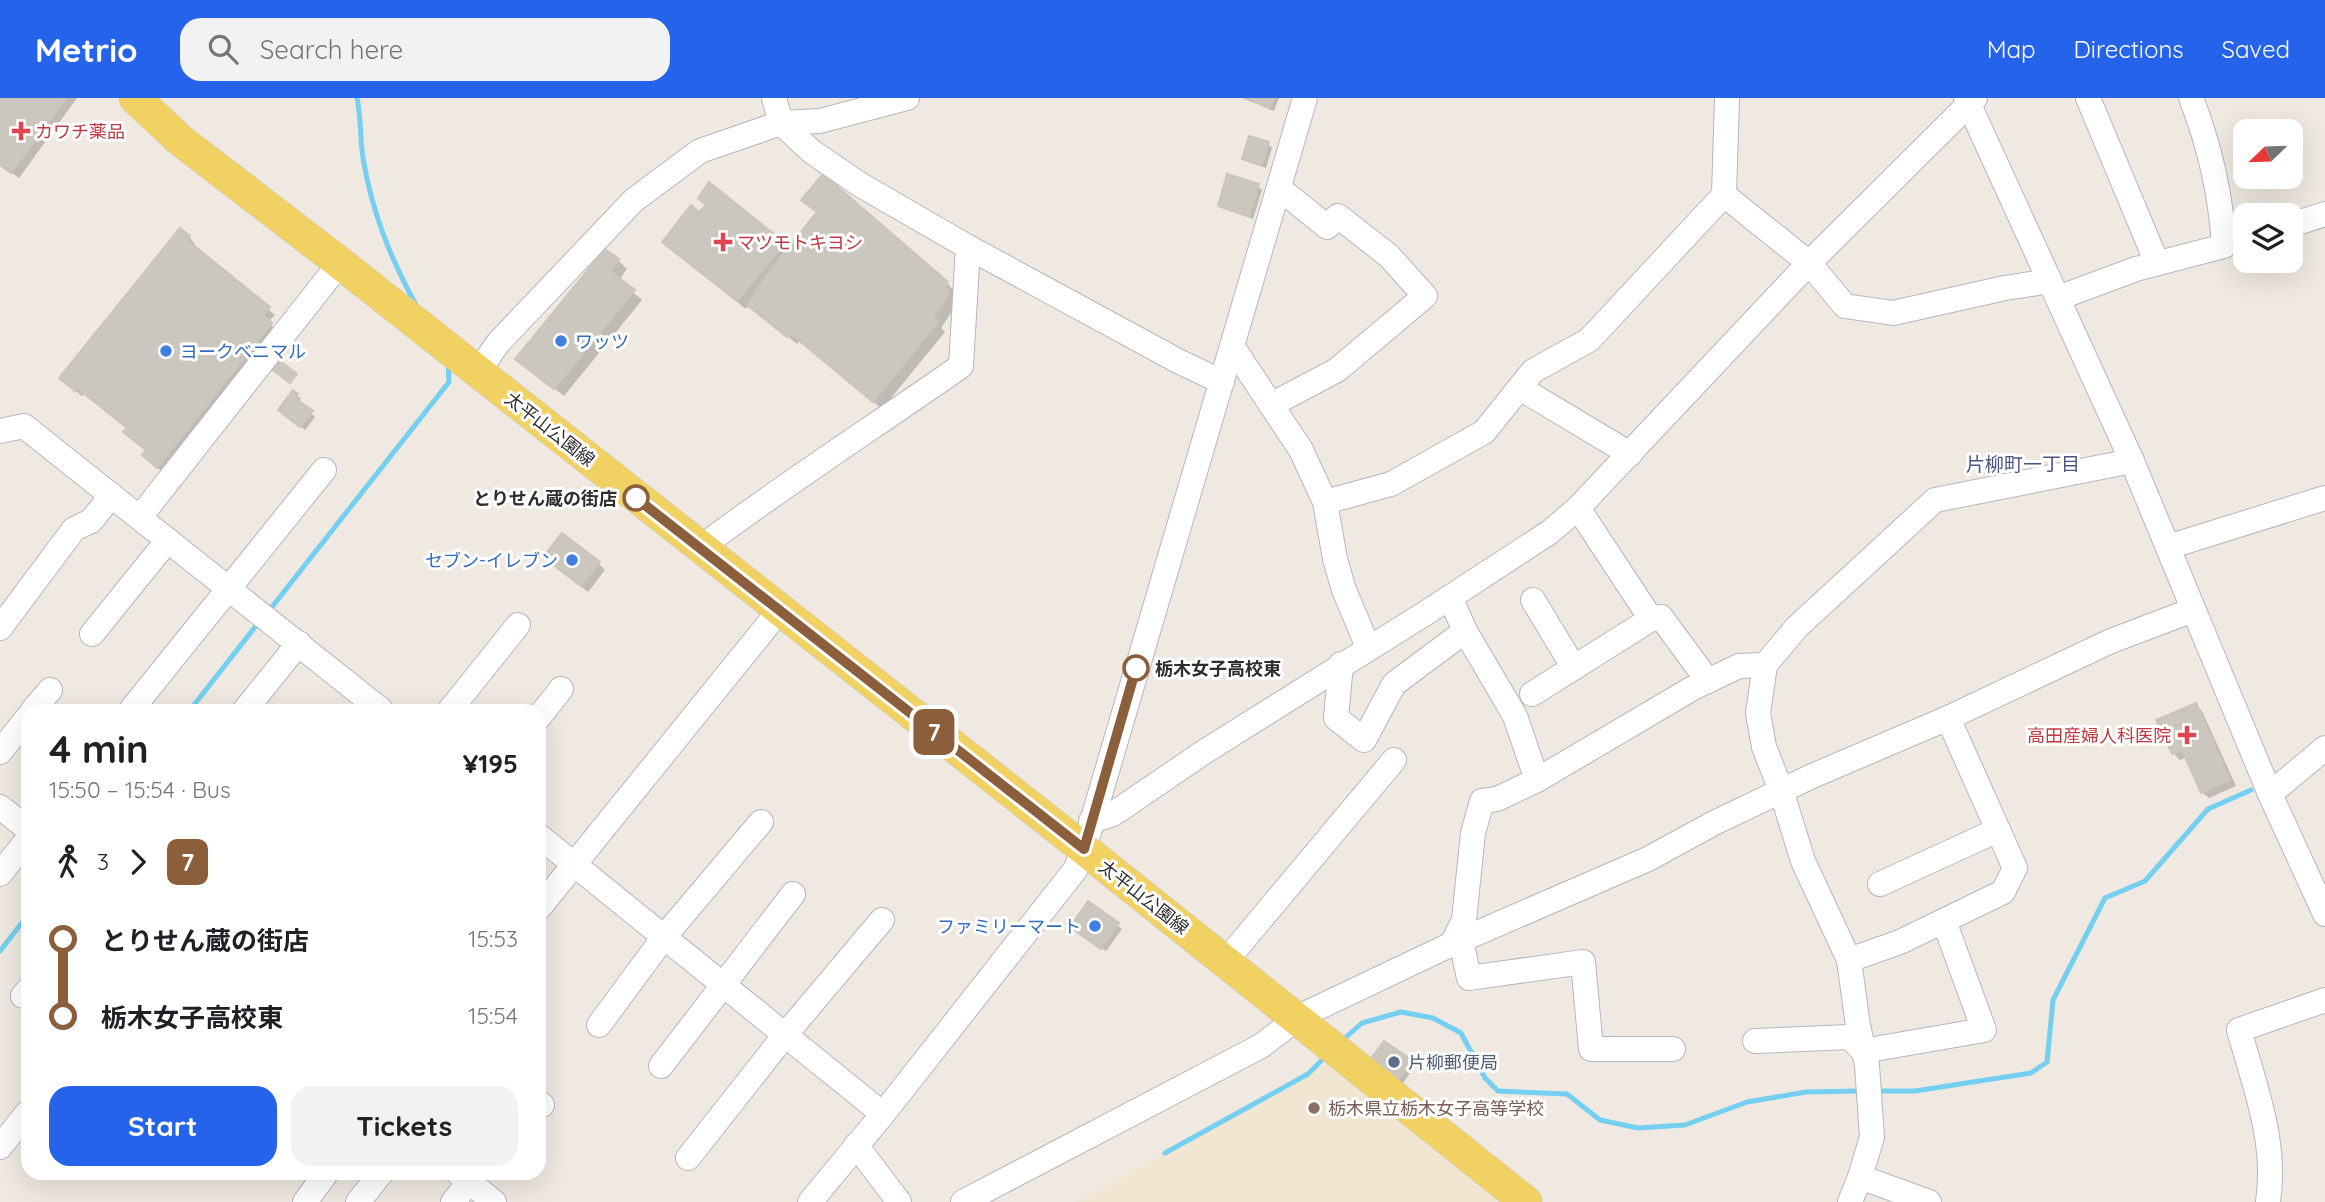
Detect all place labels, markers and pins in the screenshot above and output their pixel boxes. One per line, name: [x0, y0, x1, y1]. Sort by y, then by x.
place label: カワチ薬品: [35, 120, 125, 143]
marker: カワチ薬品: [13, 123, 29, 139]
place label: マツモトキヨシ: [737, 231, 863, 254]
marker: マツモトキヨシ: [715, 234, 731, 250]
place label: ワッツ: [575, 330, 629, 353]
marker: ワッツ: [553, 333, 569, 349]
place label: ヨークベニマル: [180, 340, 306, 363]
marker: ヨークベニマル: [158, 343, 174, 359]
marker: とりせん蔵の街店: [623, 485, 649, 511]
place label: とりせん蔵の街店: [473, 487, 617, 510]
place label: セブン-イレブン: [425, 549, 558, 572]
marker: セブン-イレブン: [564, 552, 580, 568]
marker: 栃木女子高校東: [1123, 655, 1149, 681]
place label: 栃木女子高校東: [1155, 657, 1281, 680]
place label: 高田産婦人科医院: [2027, 724, 2171, 747]
marker: 高田産婦人科医院: [2177, 725, 2197, 745]
place label: ファミリーマート: [937, 915, 1081, 938]
marker: ファミリーマート: [1087, 918, 1103, 934]
place label: 片柳郵便局: [1408, 1051, 1498, 1074]
marker: 片柳郵便局: [1386, 1054, 1402, 1070]
place label: 栃木県立栃木女子高等学校: [1328, 1097, 1544, 1120]
marker: 栃木県立栃木女子高等学校: [1306, 1100, 1322, 1116]

